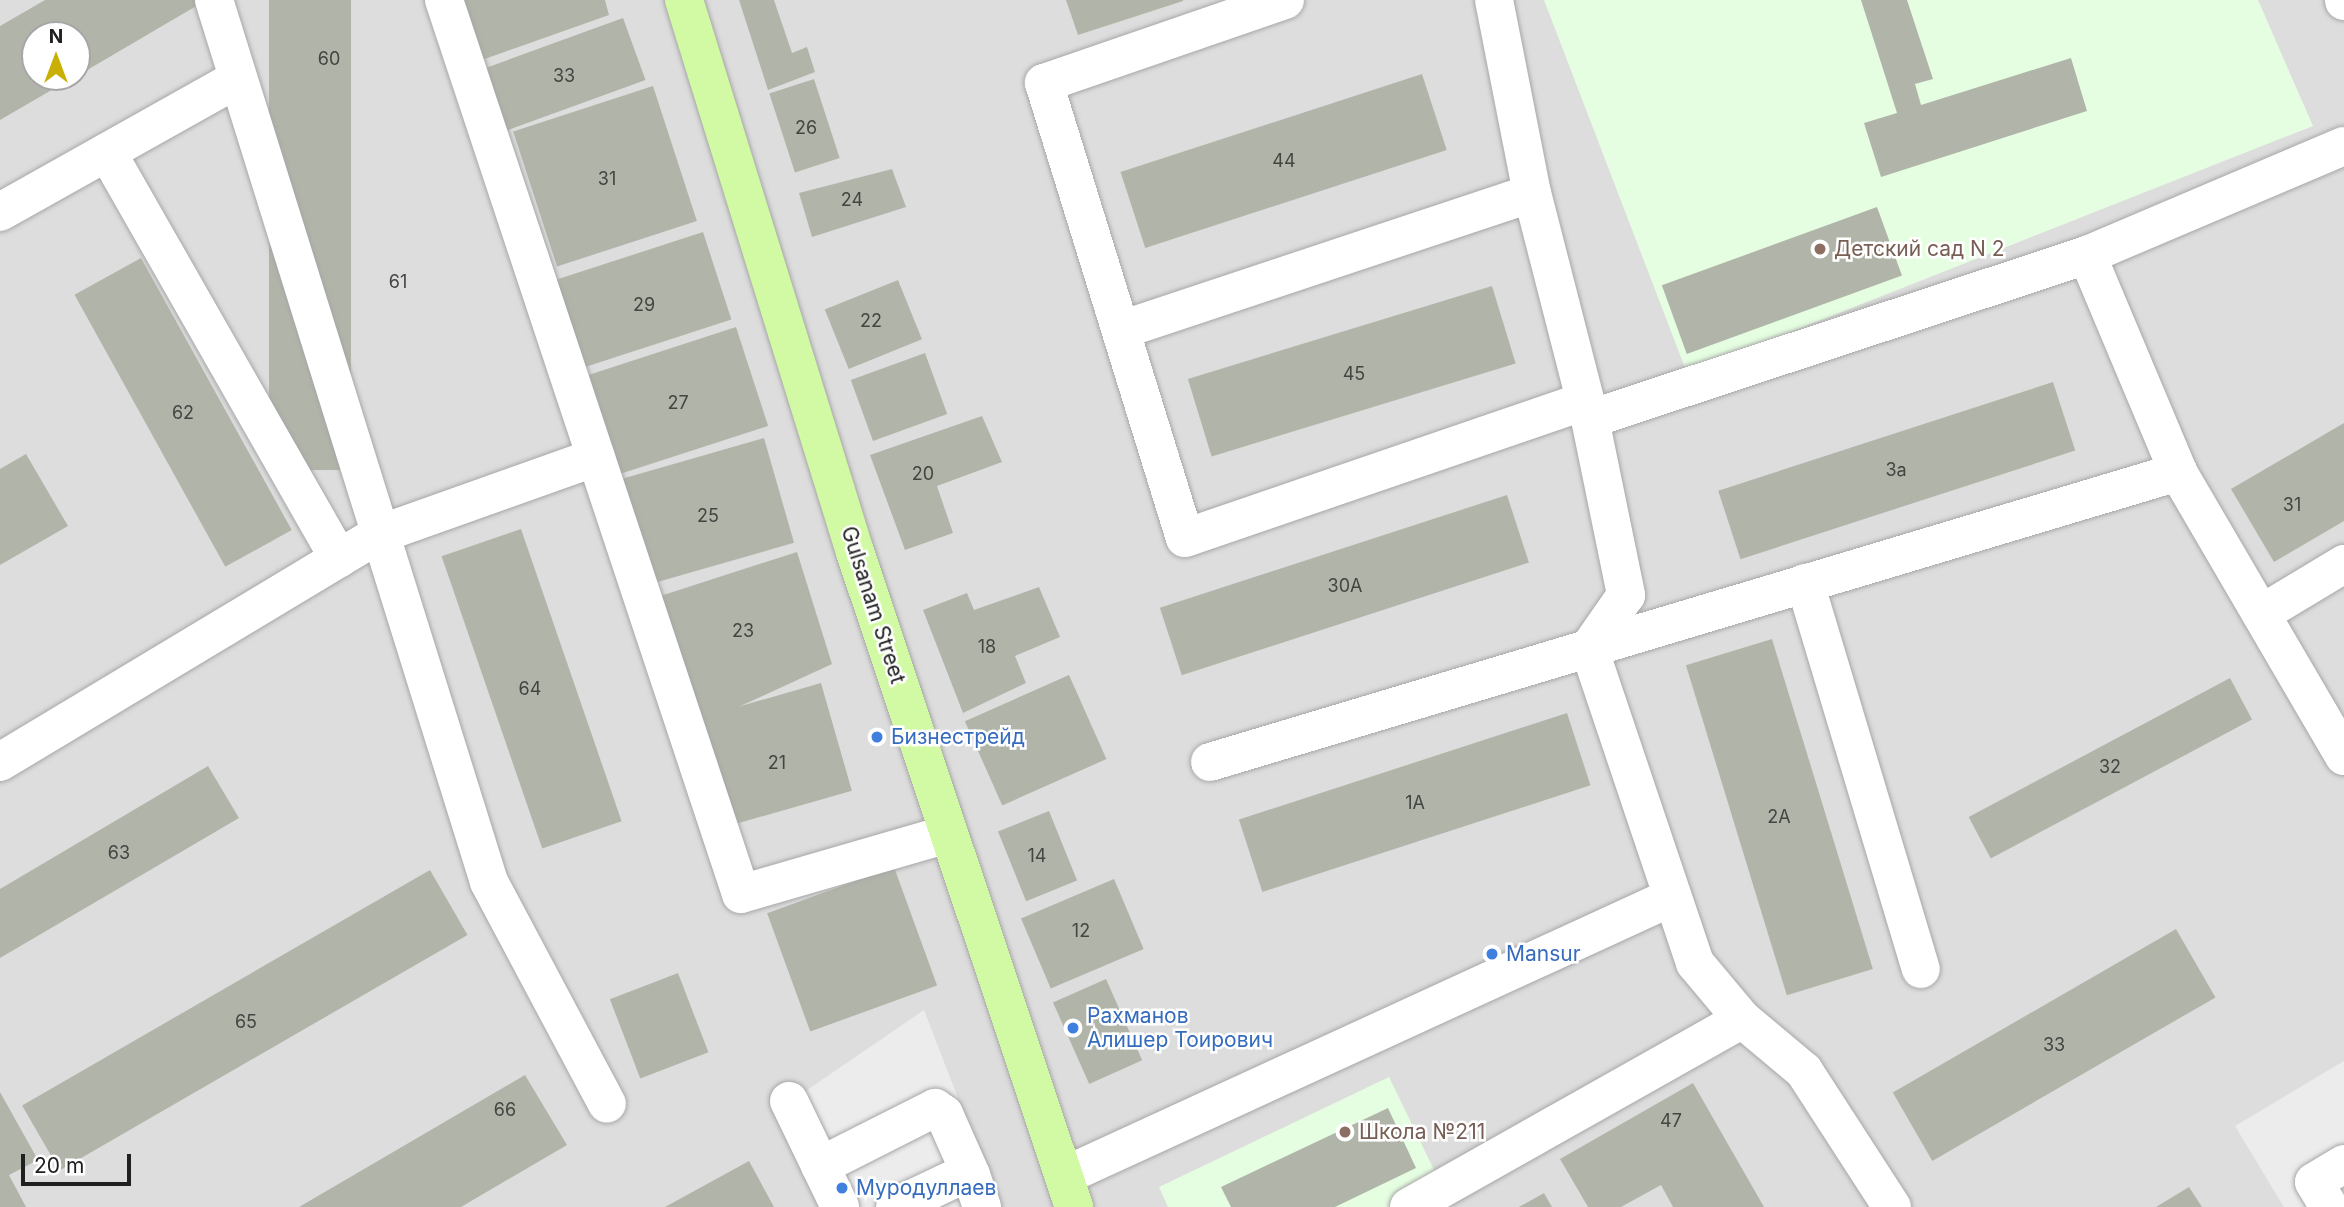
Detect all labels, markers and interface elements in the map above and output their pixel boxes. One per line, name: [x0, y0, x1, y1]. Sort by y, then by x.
north arrow: [21, 21, 91, 91]
text: N: [49, 25, 63, 48]
house number: 60: [318, 48, 340, 70]
house number: 33: [553, 65, 575, 87]
house number: 26: [795, 117, 817, 139]
house number: 44: [1272, 150, 1296, 172]
house number: 31: [598, 168, 616, 190]
house number: 24: [841, 189, 863, 211]
place label: Детский сад N 2: [1834, 236, 2005, 262]
marker: Детский сад N 2: [1812, 241, 1828, 257]
house number: 61: [389, 271, 407, 293]
house number: 29: [633, 294, 655, 316]
house number: 22: [860, 310, 882, 332]
house number: 45: [1343, 363, 1365, 385]
house number: 27: [667, 392, 689, 414]
house number: 62: [172, 402, 194, 424]
house number: 3а: [1885, 459, 1907, 481]
house number: 20: [912, 463, 934, 485]
house number: 31: [2283, 494, 2301, 516]
house number: 25: [697, 505, 719, 527]
street label: Gulsanam Street: [836, 523, 910, 687]
house number: 30A: [1328, 575, 1362, 597]
house number: 23: [732, 620, 754, 642]
house number: 18: [978, 636, 996, 658]
house number: 64: [519, 678, 541, 700]
place label: Бизнестрейд: [891, 724, 1025, 750]
marker: Бизнестрейд: [869, 729, 885, 745]
house number: 21: [768, 752, 786, 774]
house number: 32: [2099, 756, 2121, 778]
house number: 1A: [1405, 792, 1425, 814]
house number: 2A: [1767, 806, 1791, 828]
house number: 63: [108, 842, 130, 864]
house number: 14: [1028, 845, 1046, 867]
house number: 12: [1072, 920, 1090, 942]
place label: Mansur: [1506, 941, 1581, 967]
marker: Mansur: [1484, 946, 1500, 962]
place label: Рахманов Алишер Тоирович: [1087, 1003, 1273, 1053]
house number: 65: [235, 1011, 257, 1033]
marker: Рахманов Алишер Тоирович: [1065, 1020, 1081, 1036]
house number: 33: [2043, 1034, 2065, 1056]
house number: 66: [494, 1099, 516, 1121]
house number: 47: [1660, 1110, 1682, 1132]
place label: Школа №211: [1359, 1119, 1485, 1145]
marker: Школа №211: [1337, 1124, 1353, 1140]
scale bar: [24, 1140, 135, 1184]
text: 20 m: [34, 1153, 84, 1178]
place label: Муродуллаев: [856, 1175, 996, 1201]
marker: Муродуллаев: [834, 1180, 850, 1196]

